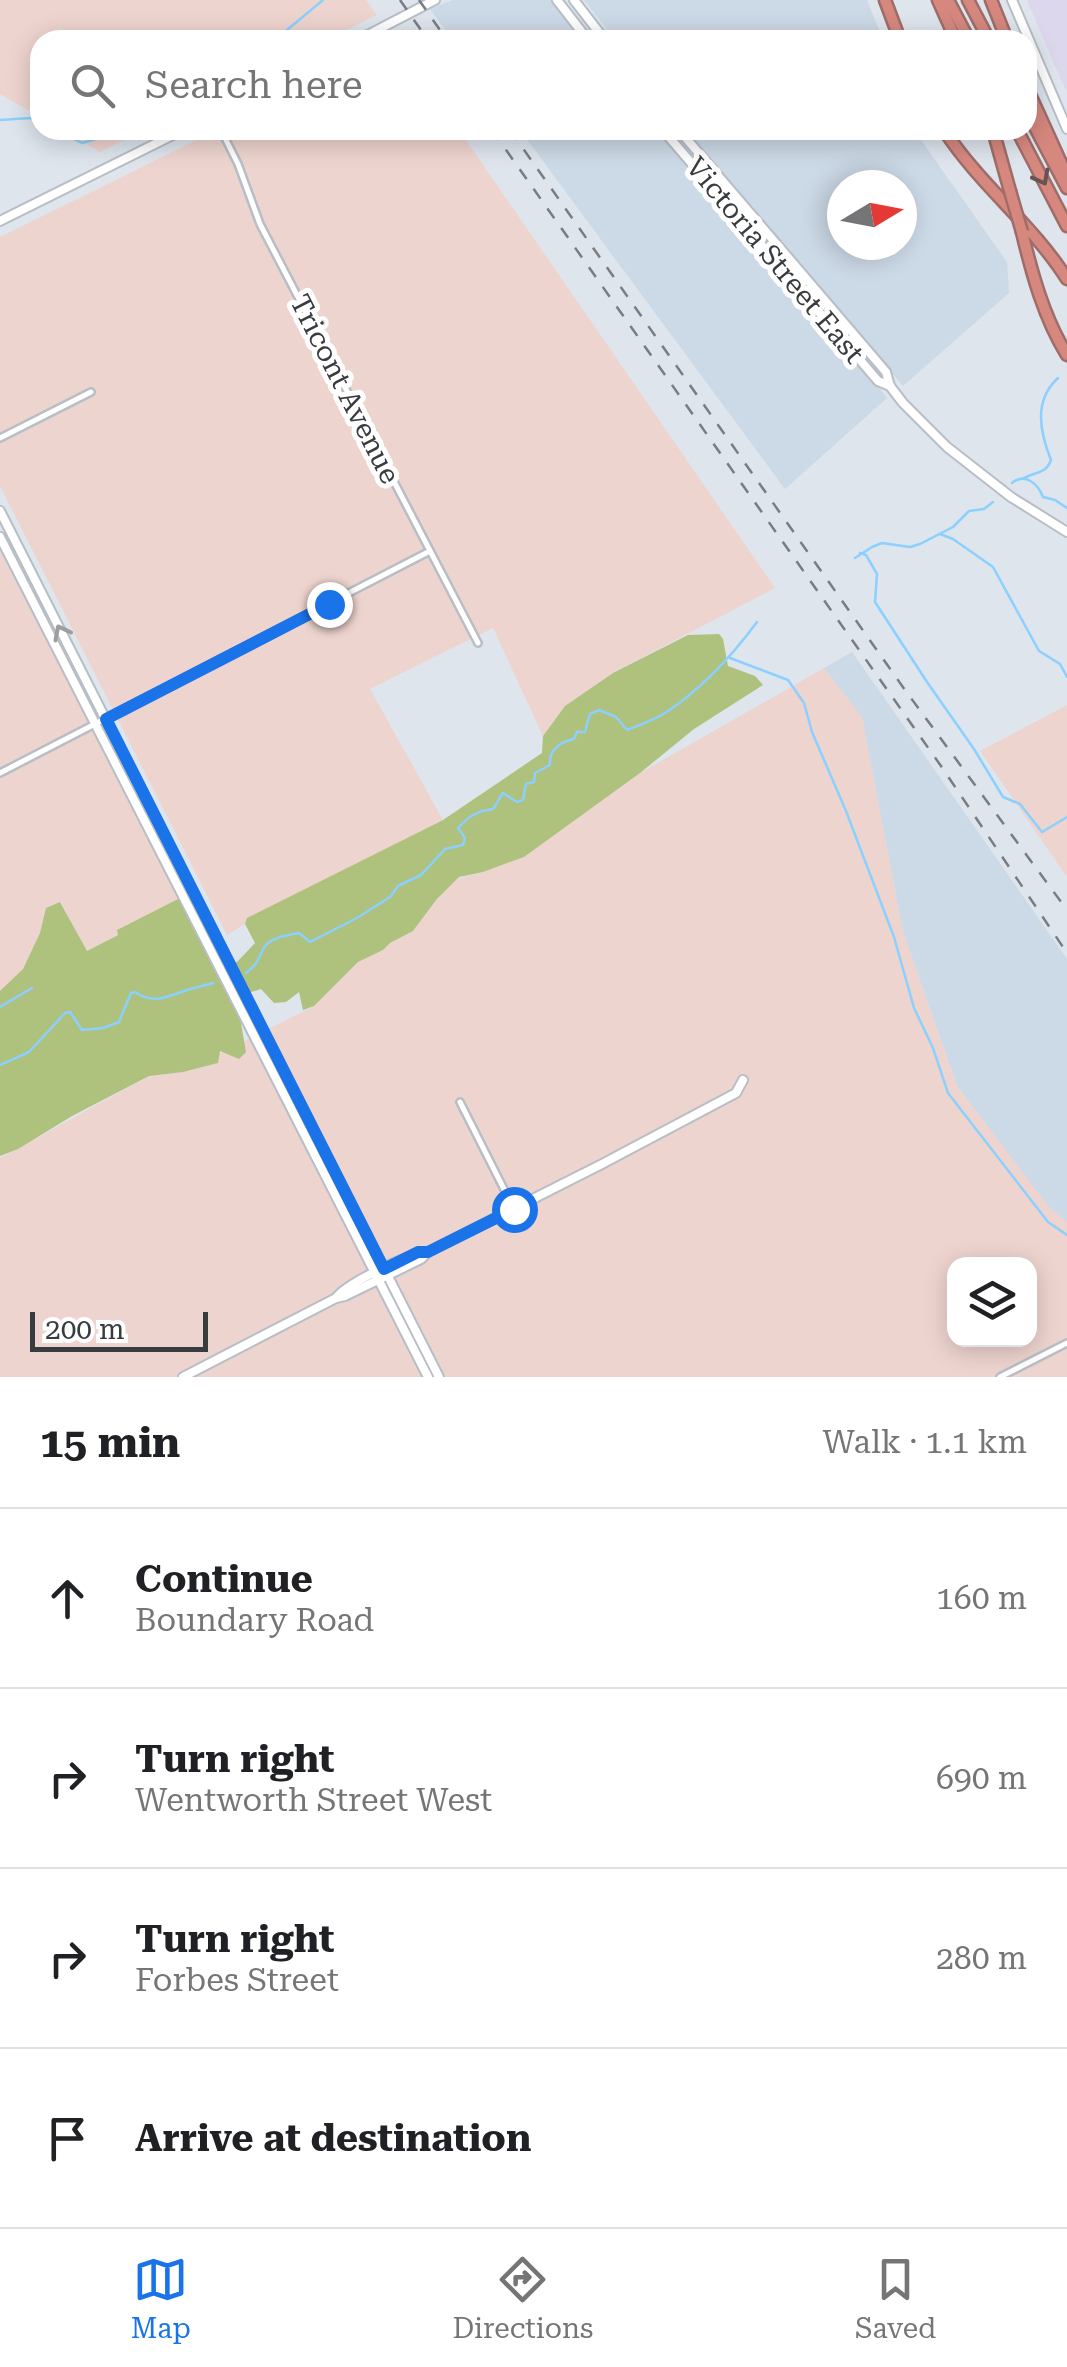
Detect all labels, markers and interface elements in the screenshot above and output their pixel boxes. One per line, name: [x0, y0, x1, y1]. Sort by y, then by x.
search box: [30, 30, 1037, 140]
icon: search: [65, 58, 120, 113]
text: Search here: [145, 63, 363, 107]
street label: Victoria Street East: [679, 150, 871, 370]
one-way arrow: [1030, 168, 1049, 186]
north arrow: [827, 170, 917, 260]
street label: Tricont Avenue: [283, 289, 407, 489]
route end: [307, 582, 353, 628]
one-way arrow: [54, 624, 73, 642]
route start: [492, 1187, 538, 1233]
map controls: [947, 1257, 1037, 1347]
button: layers: [947, 1257, 1037, 1347]
scale bar: [30, 1307, 208, 1352]
text: 200 m: [45, 1313, 125, 1346]
text: 15 min: [40, 1418, 180, 1467]
text: Walk · 1.1 km: [822, 1423, 1027, 1461]
text: Continue: [135, 1557, 313, 1601]
icon: ahead: [40, 1571, 95, 1626]
text: 160 m: [936, 1579, 1027, 1617]
text: Boundary Road: [135, 1601, 374, 1639]
text: Turn right: [135, 1737, 334, 1781]
icon: right: [40, 1751, 95, 1806]
text: 690 m: [936, 1759, 1027, 1797]
text: Wentworth Street West: [135, 1781, 492, 1819]
text: Turn right: [135, 1917, 334, 1961]
icon: right: [40, 1931, 95, 1986]
text: 280 m: [936, 1939, 1027, 1977]
text: Forbes Street: [135, 1961, 339, 1999]
icon: arrive: [40, 2111, 95, 2166]
text: Arrive at destination: [135, 2116, 531, 2160]
tab: Map: [131, 2252, 191, 2345]
tab: Directions: [452, 2252, 593, 2345]
tab: Saved: [855, 2252, 936, 2345]

